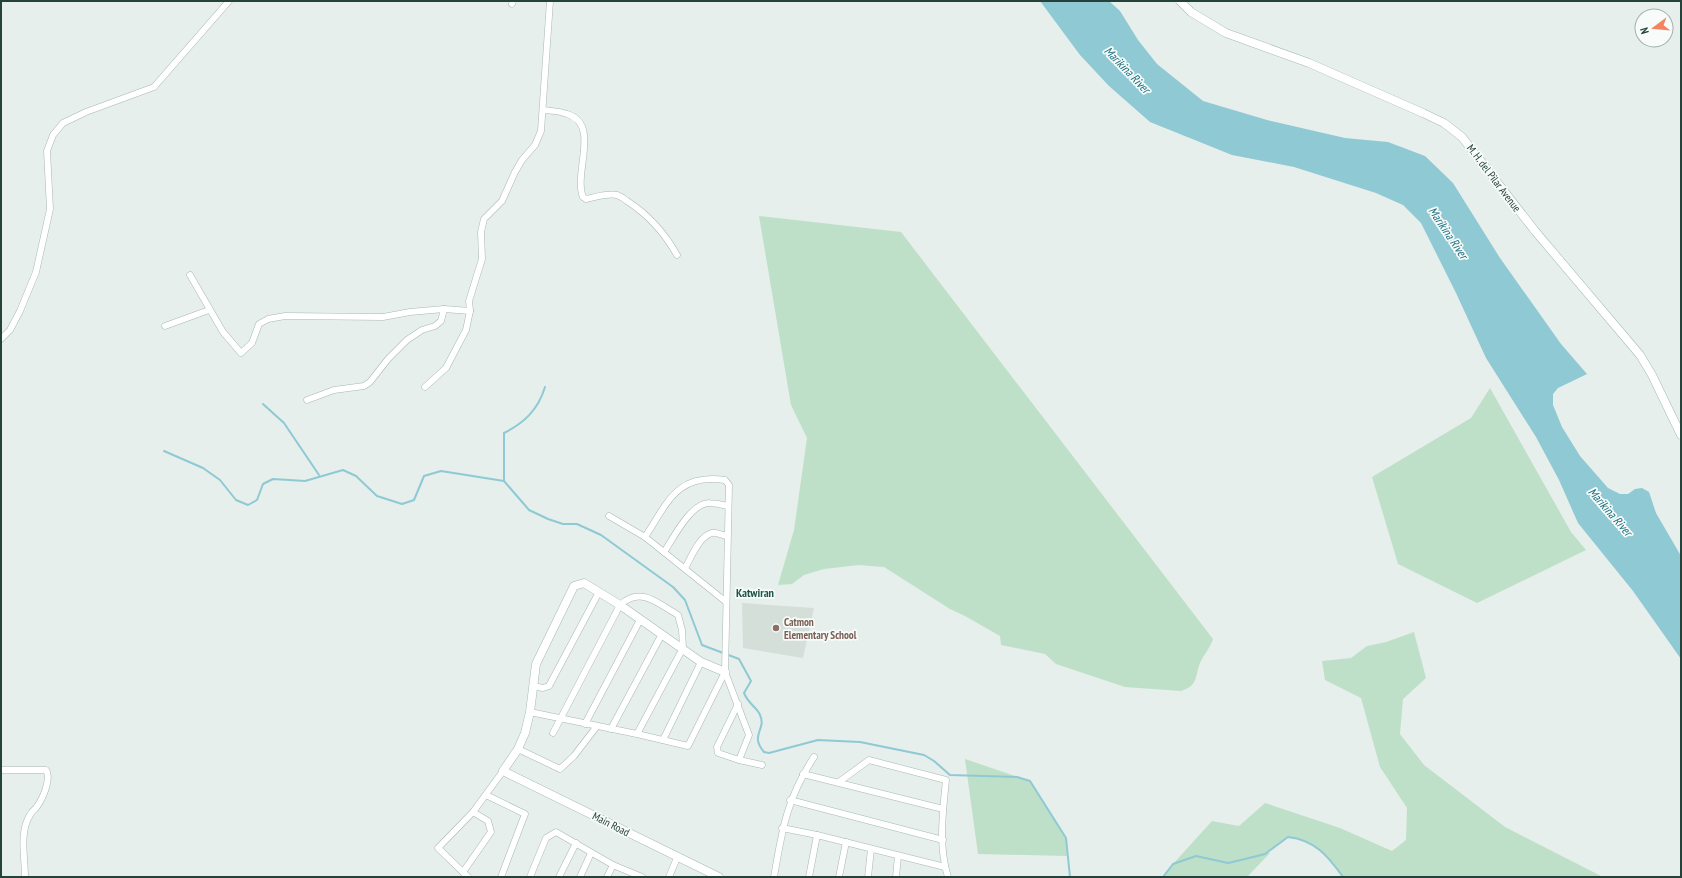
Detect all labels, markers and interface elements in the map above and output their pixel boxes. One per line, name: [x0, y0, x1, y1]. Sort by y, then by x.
north arrow: [1634, 8, 1674, 48]
text: N: [1637, 26, 1652, 36]
water label: Marikina River: [1101, 43, 1155, 97]
street label: M. H. del Pilar Avenue: [1464, 141, 1524, 215]
water label: Marikina River: [1426, 204, 1472, 263]
water label: Marikina River: [1585, 484, 1637, 540]
district label: Katwiran: [736, 585, 774, 600]
place label: Catmon Elementary School: [784, 615, 857, 642]
marker: Catmon Elementary School: [771, 623, 781, 633]
street label: Main Road: [590, 809, 632, 839]

